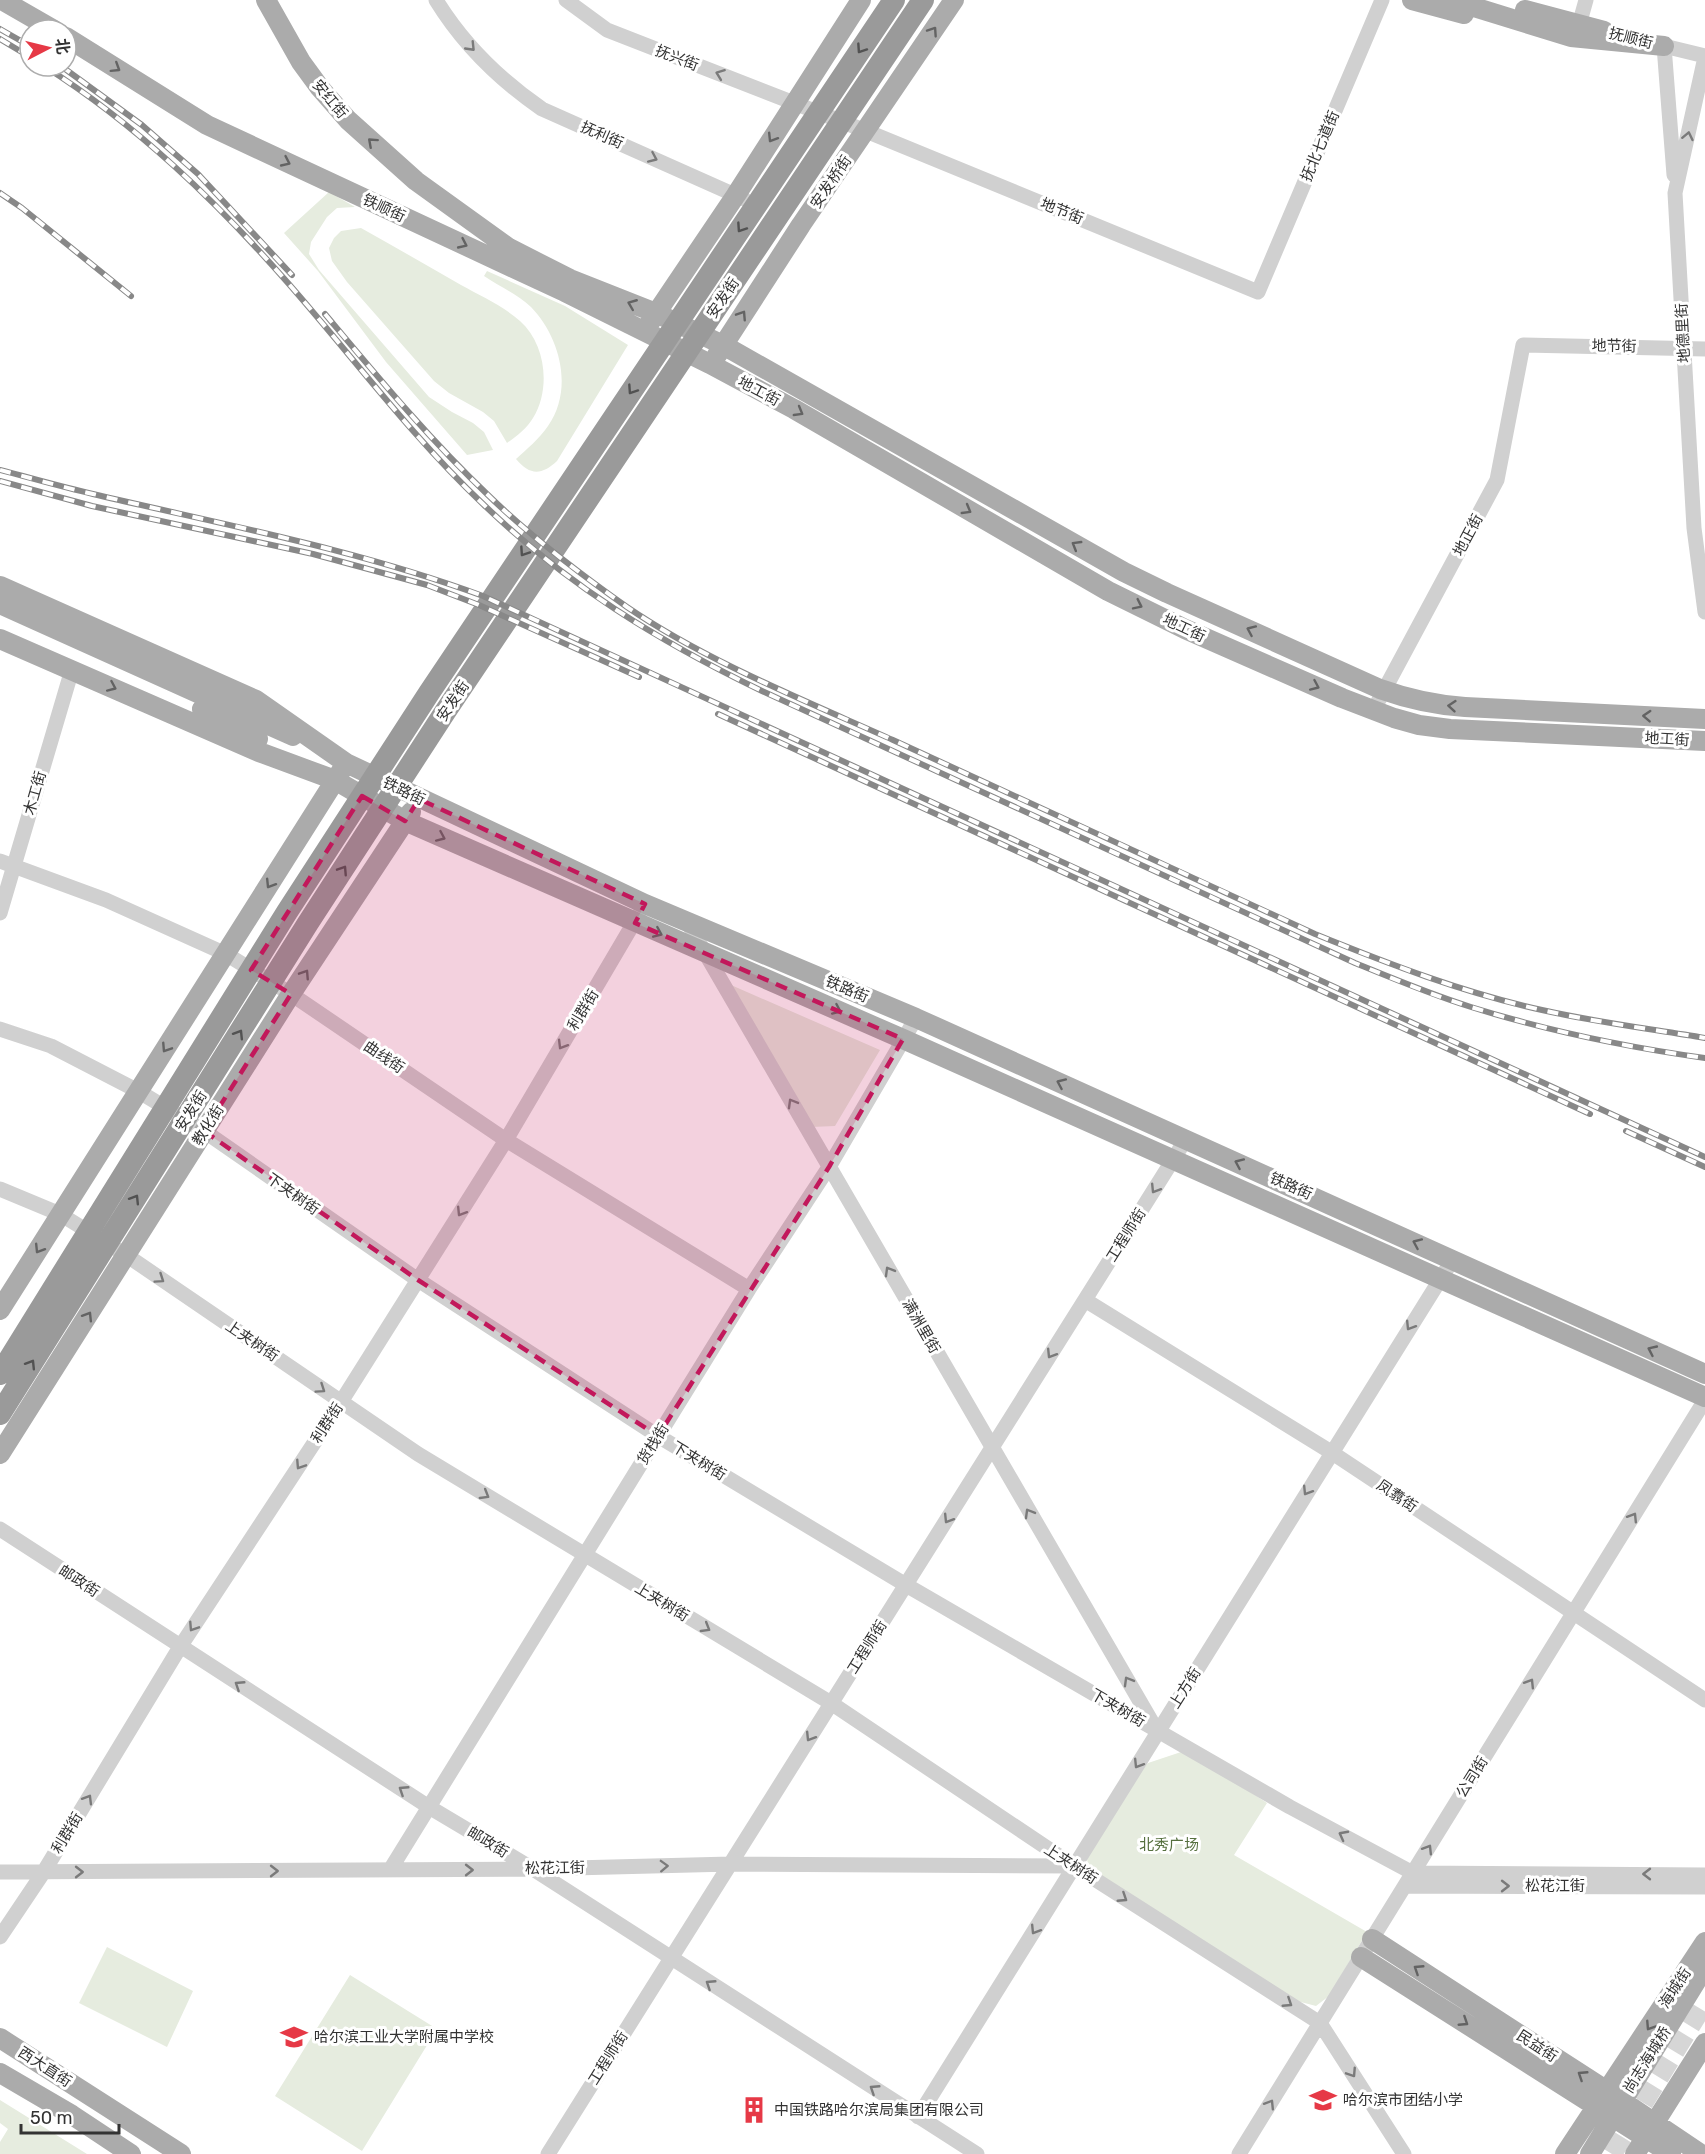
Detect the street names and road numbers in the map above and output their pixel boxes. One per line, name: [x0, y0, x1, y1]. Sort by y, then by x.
street label: 抚顺街: [1607, 24, 1655, 52]
street label: 抚兴街: [653, 42, 701, 74]
street label: 安红街: [309, 76, 351, 122]
street label: 抚北七道街: [1297, 108, 1343, 184]
street label: 抚利街: [578, 118, 626, 152]
street label: 安发桥街: [807, 152, 855, 212]
street label: 铁顺街: [360, 190, 408, 226]
street label: 地节街: [1038, 194, 1086, 228]
street label: 安发街: [703, 274, 743, 322]
street label: 地德里街: [1672, 303, 1694, 363]
street label: 地节街: [1591, 337, 1637, 355]
street label: 地工街: [735, 372, 783, 410]
street label: 地正街: [1449, 511, 1487, 559]
street label: 地工街: [1160, 610, 1208, 646]
street label: 安发街: [433, 677, 473, 725]
street label: 地工街: [1644, 729, 1690, 749]
street label: 木工街: [20, 769, 50, 817]
street label: 铁路街: [380, 773, 428, 809]
street label: 铁路街: [823, 972, 871, 1006]
street label: 利群街: [564, 986, 602, 1034]
street label: 曲线街: [360, 1037, 408, 1077]
street label: 安发街: [171, 1087, 211, 1135]
street label: 教化街: [188, 1101, 228, 1149]
street label: 下夹树街: [263, 1169, 323, 1219]
street label: 铁路街: [1267, 1169, 1315, 1203]
street label: 工程师街: [1102, 1205, 1150, 1265]
street label: 满洲里街: [898, 1296, 944, 1356]
street label: 上夹树街: [222, 1317, 282, 1365]
street label: 利群街: [307, 1399, 347, 1447]
street label: 货栈街: [633, 1420, 673, 1468]
street label: 下夹树街: [669, 1438, 729, 1484]
street label: 凤翥街: [1373, 1476, 1421, 1516]
street label: 邮政街: [55, 1561, 103, 1601]
street label: 上夹树街: [632, 1579, 692, 1625]
street label: 工程师街: [843, 1617, 891, 1677]
street label: 上方街: [1165, 1664, 1205, 1712]
street label: 下夹树街: [1088, 1685, 1148, 1731]
street label: 公司街: [1452, 1753, 1492, 1801]
street label: 利群街: [48, 1809, 86, 1857]
street label: 邮政街: [464, 1823, 512, 1861]
street label: 上夹树街: [1041, 1840, 1101, 1888]
street label: 松花江街: [525, 1858, 585, 1878]
street label: 松花江街: [1525, 1877, 1585, 1895]
street label: 海城街: [1655, 1964, 1695, 2012]
street label: 尚志海城桥: [1619, 2023, 1675, 2097]
street label: 民益街: [1513, 2026, 1561, 2066]
street label: 工程师街: [584, 2028, 632, 2088]
street label: 西大直街: [15, 2043, 75, 2091]

